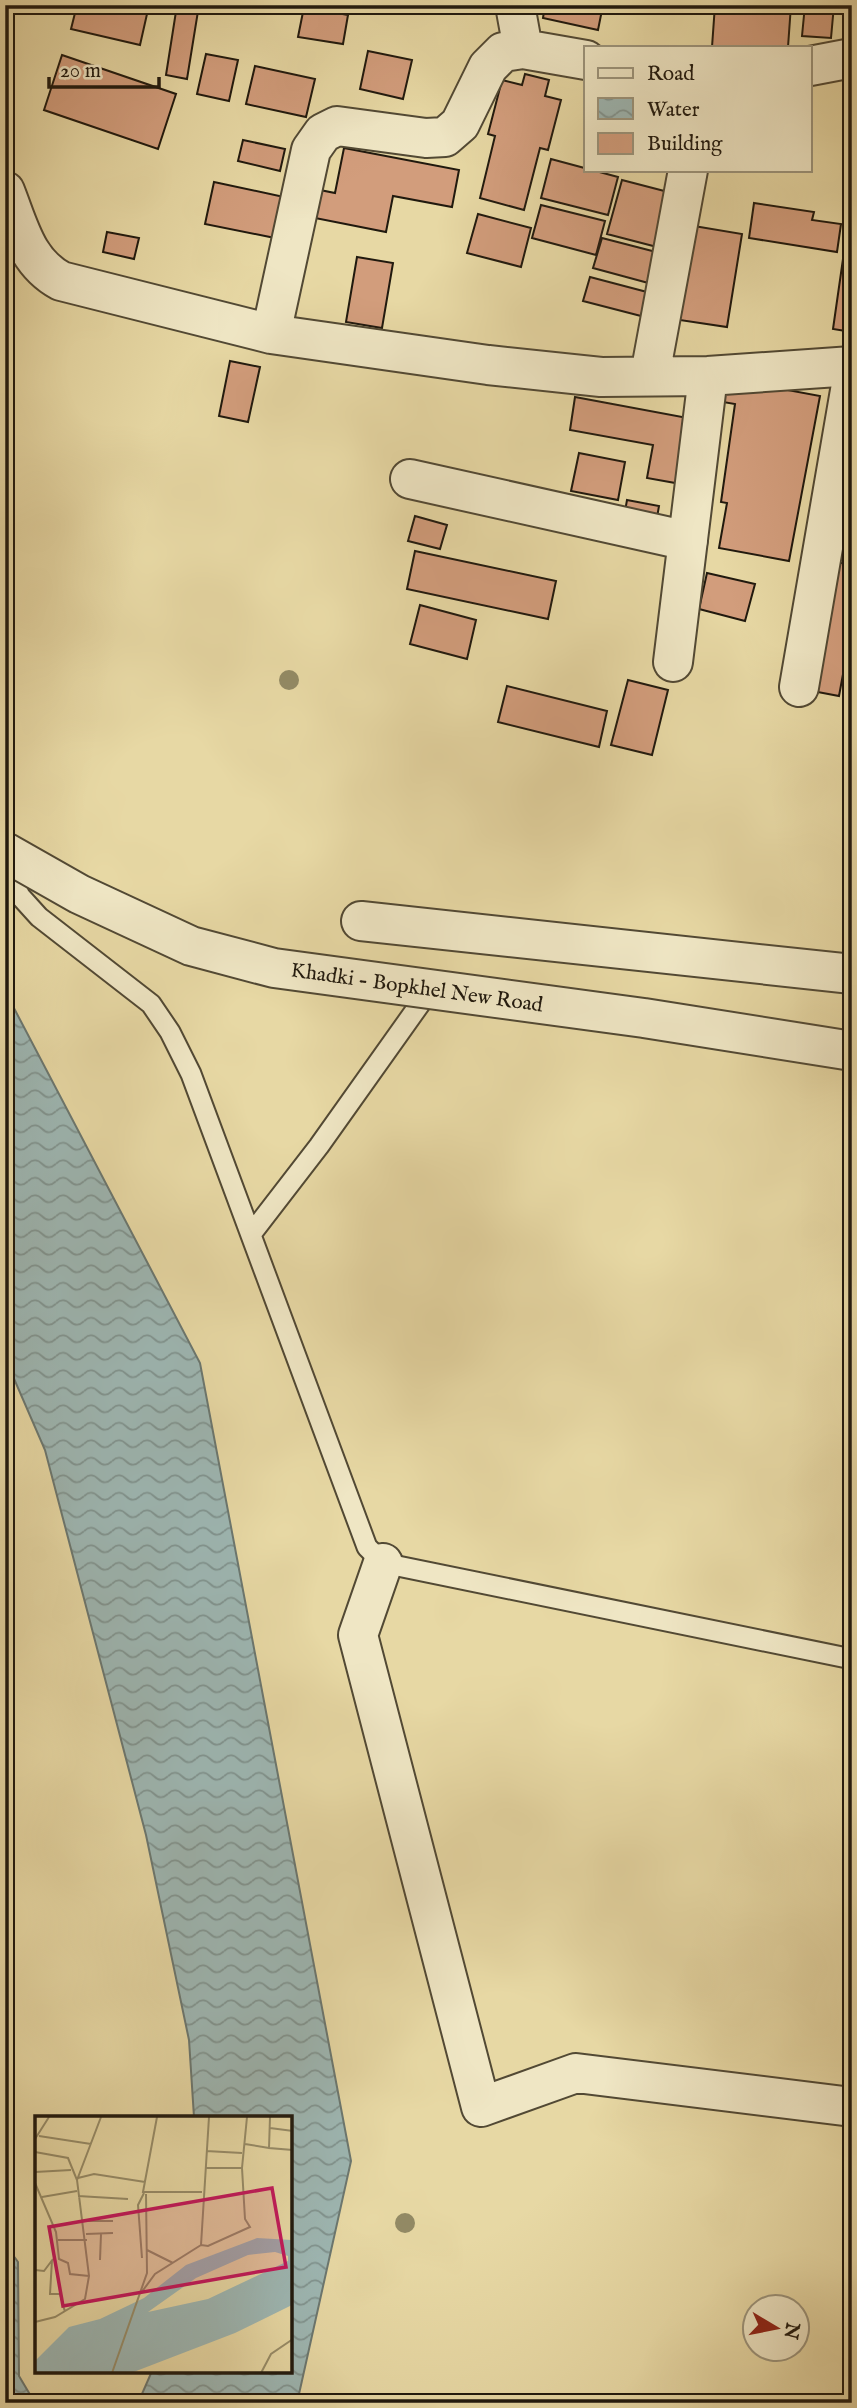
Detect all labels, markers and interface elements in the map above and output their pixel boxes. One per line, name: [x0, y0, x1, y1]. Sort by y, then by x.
scale bar: [49, 46, 159, 90]
legend: [584, 46, 812, 172]
text: 20 m: [60, 58, 101, 85]
text: Road: [647, 61, 695, 88]
text: Water: [647, 97, 700, 124]
text: Building: [647, 131, 723, 158]
street label: Khadki - Bopkhel New Road: [289, 957, 545, 1020]
inset map: [35, 2116, 292, 2373]
north arrow: [742, 2292, 812, 2362]
text: N: [777, 2319, 804, 2341]

